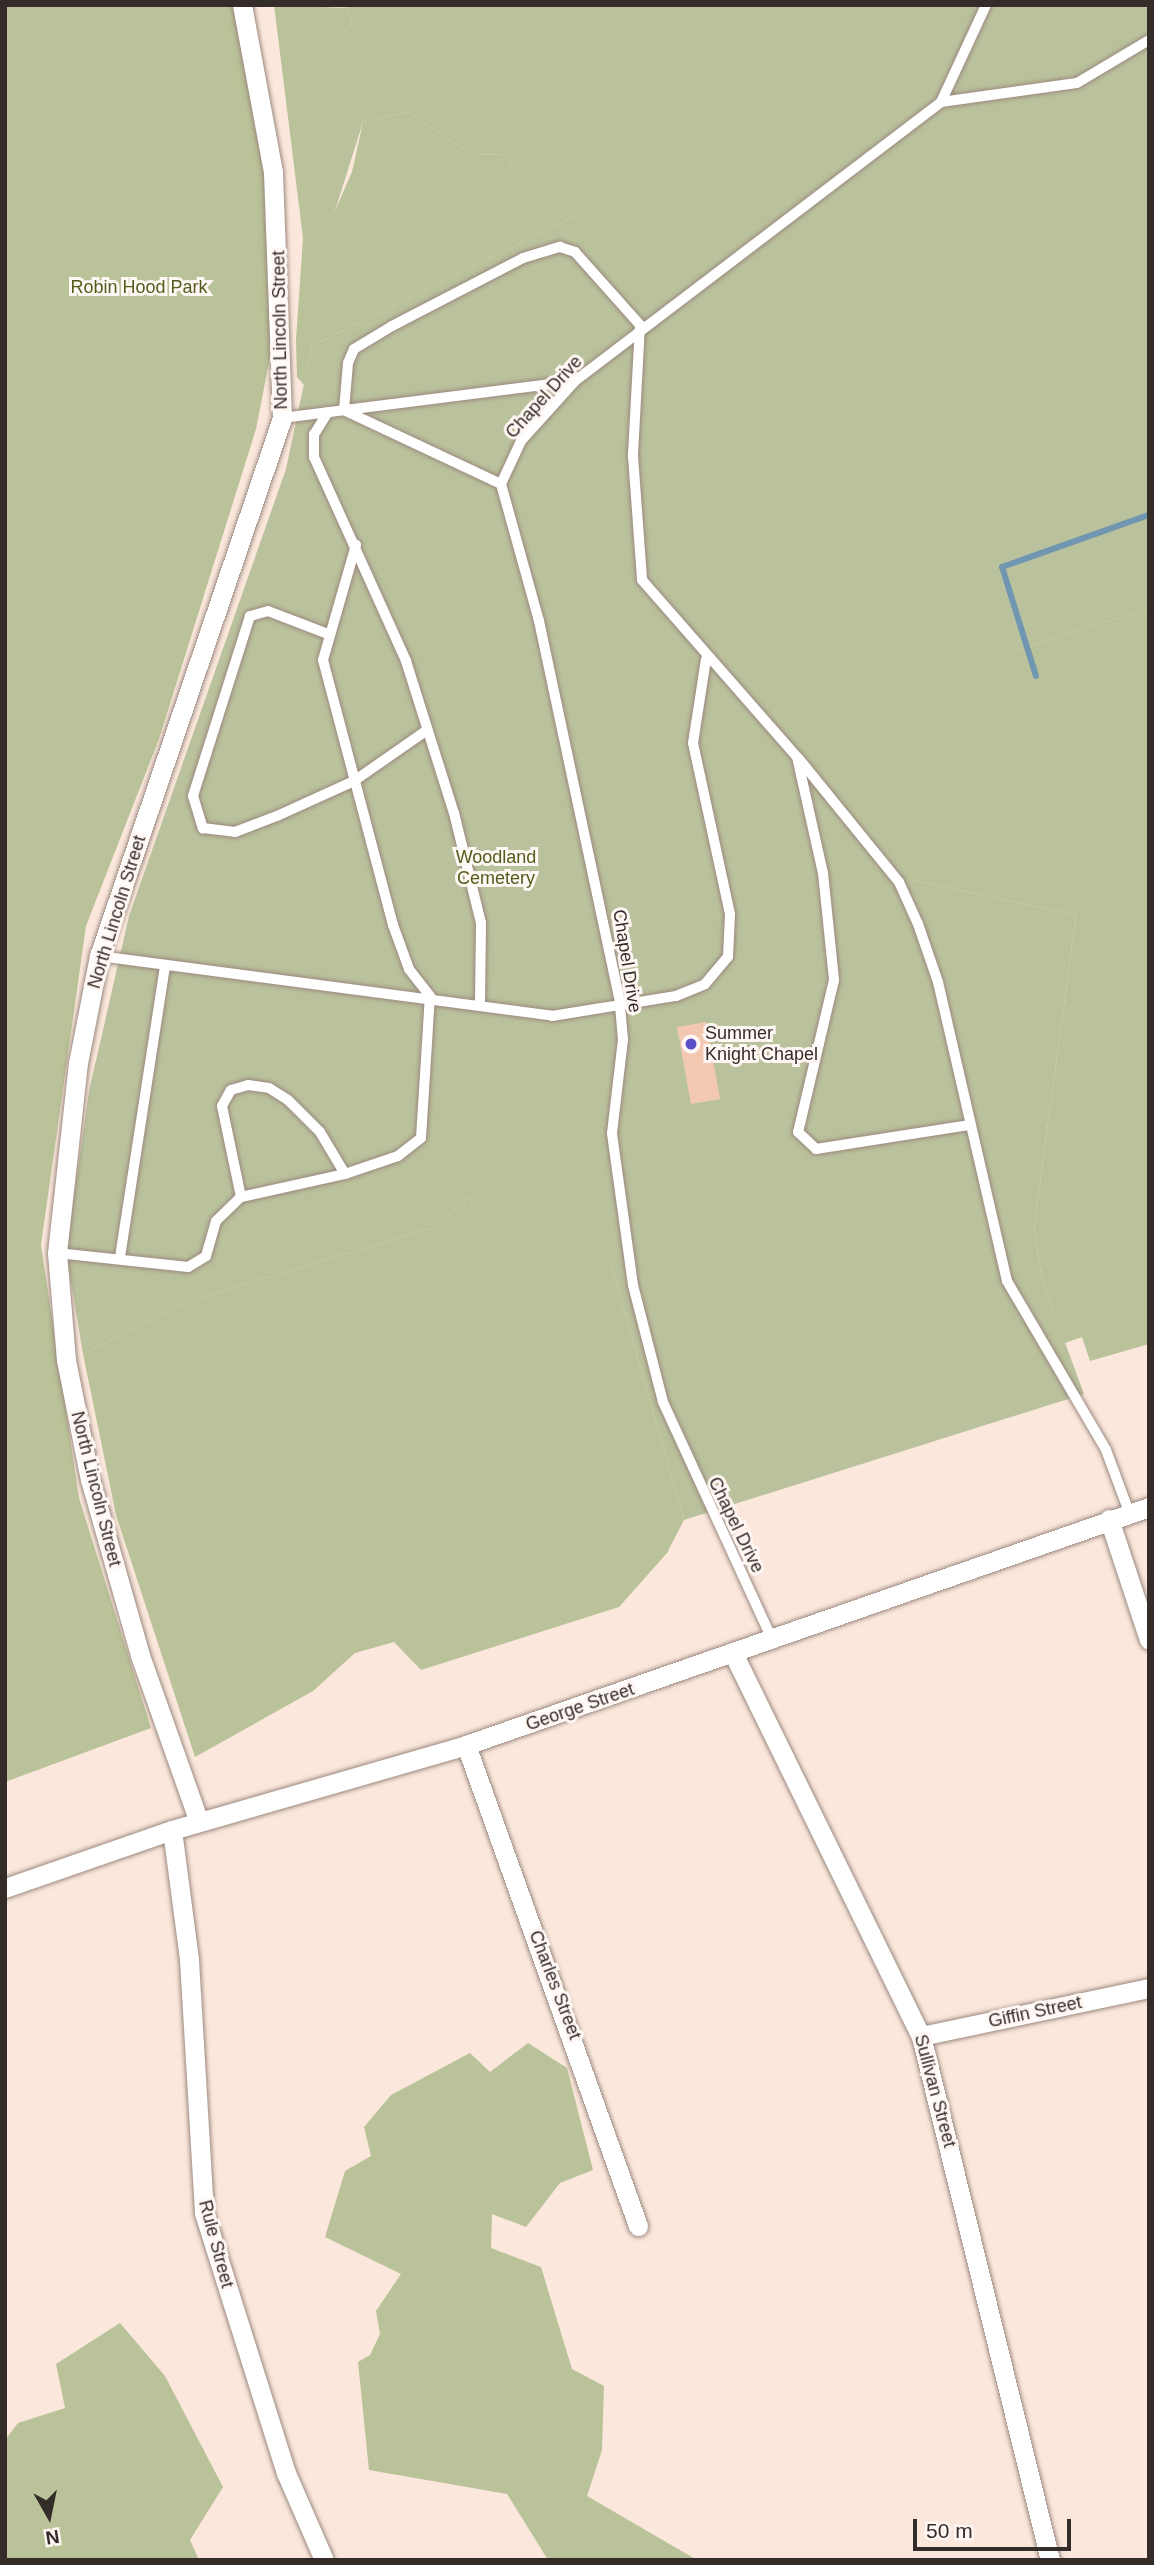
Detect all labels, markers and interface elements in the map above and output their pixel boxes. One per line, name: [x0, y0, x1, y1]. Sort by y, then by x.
street label: North Lincoln Street: [268, 250, 292, 410]
park label: Robin Hood Park: [70, 276, 208, 298]
street label: Chapel Drive: [501, 351, 587, 443]
street label: North Lincoln Street: [83, 833, 151, 991]
park label: Woodland Cemetery: [456, 847, 536, 890]
street label: Chapel Drive: [608, 908, 646, 1014]
place label: Summer Knight Chapel: [705, 1023, 818, 1066]
marker: Summer Knight Chapel: [683, 1036, 699, 1052]
street label: North Lincoln Street: [66, 1409, 126, 1569]
street label: Chapel Drive: [703, 1474, 769, 1576]
street label: George Street: [523, 1678, 637, 1736]
street label: Charles Street: [524, 1927, 586, 2043]
street label: Giffin Street: [986, 1992, 1084, 2032]
street label: Sullivan Street: [910, 2032, 960, 2150]
street label: Rule Street: [194, 2198, 238, 2290]
north arrow: [14, 2481, 84, 2551]
scale bar: [916, 2506, 1074, 2550]
text: 50 m: [926, 2519, 973, 2542]
text: N: [44, 2526, 61, 2549]

